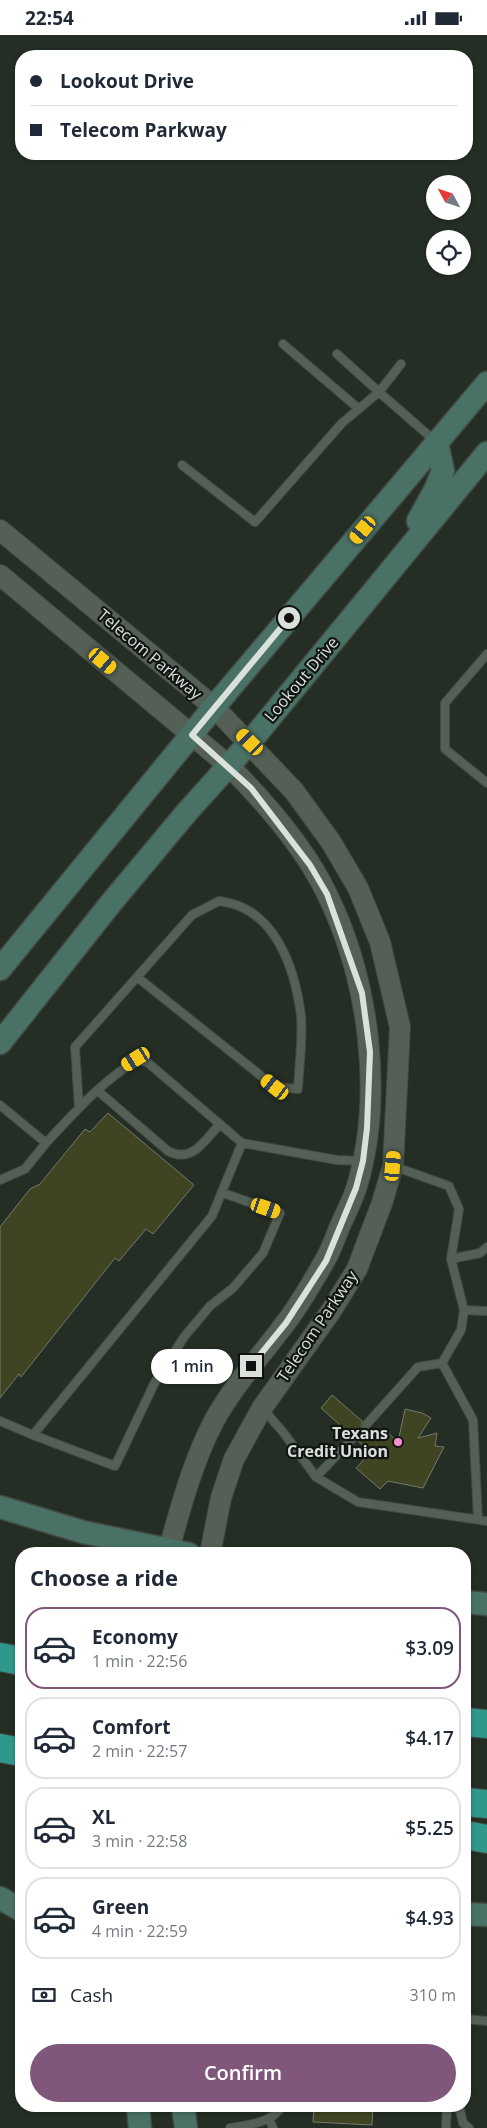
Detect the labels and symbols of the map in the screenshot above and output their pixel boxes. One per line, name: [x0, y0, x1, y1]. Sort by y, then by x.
north arrow: [426, 175, 471, 220]
car: [347, 514, 378, 546]
street label: Telecom Parkway: [93, 604, 208, 705]
route start: [278, 607, 300, 629]
street label: Lookout Drive: [259, 632, 343, 726]
car: [86, 646, 119, 676]
car: [233, 726, 266, 758]
car: [119, 1045, 152, 1073]
car: [258, 1072, 291, 1102]
car: [384, 1150, 401, 1182]
car: [249, 1196, 282, 1220]
street label: Telecom Parkway: [272, 1265, 363, 1386]
callout: 1 min: [151, 1349, 234, 1383]
route end: [240, 1355, 262, 1377]
place label: Texans Credit Union: [287, 1422, 388, 1462]
marker: Texans Credit Union: [392, 1436, 404, 1448]

